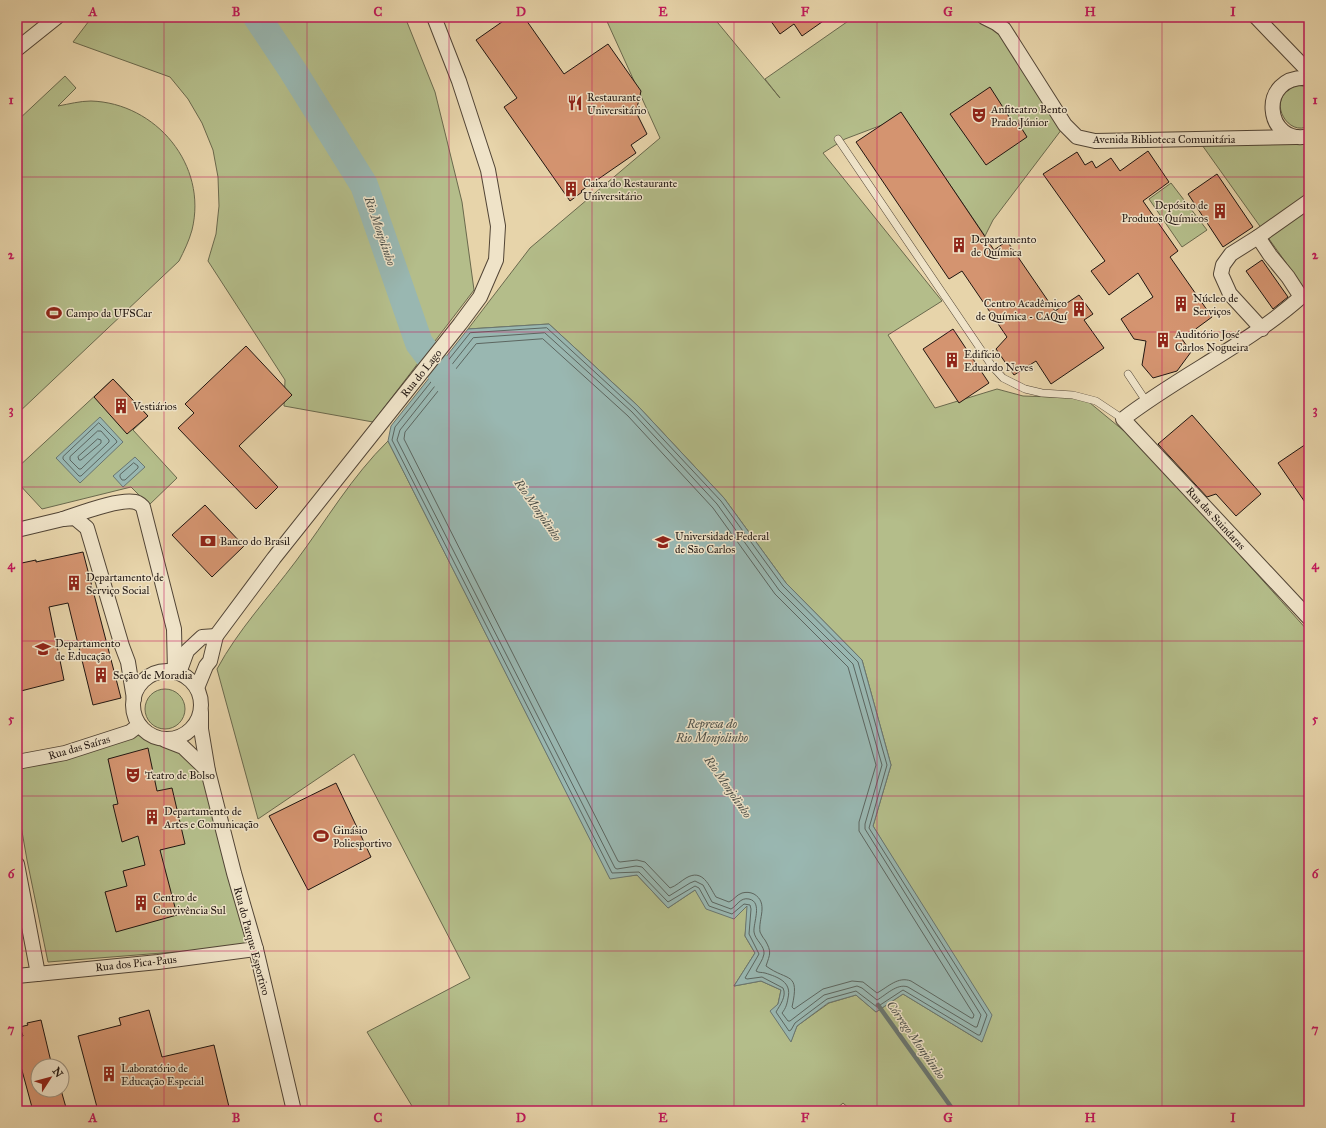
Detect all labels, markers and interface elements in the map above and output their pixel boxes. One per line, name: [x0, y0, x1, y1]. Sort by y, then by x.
text: A: [88, 4, 98, 20]
text: B: [232, 4, 241, 20]
text: C: [374, 4, 383, 20]
text: D: [516, 4, 526, 20]
text: E: [658, 4, 668, 20]
text: F: [801, 4, 810, 20]
text: G: [943, 4, 953, 20]
text: H: [1084, 4, 1096, 20]
text: I: [1230, 4, 1236, 20]
place label: Restaurante Universitário: [587, 91, 647, 117]
text: 1: [8, 92, 14, 108]
text: 1: [1312, 92, 1318, 108]
restaurant icon: Restaurante Universitário: [566, 94, 584, 112]
place label: Anfiteatro Bento Prado Júnior: [990, 103, 1067, 130]
theatre icon: Anfiteatro Bento Prado Júnior: [970, 106, 988, 124]
street label: Avenida Biblioteca Comunitária: [1092, 133, 1236, 146]
place label: Caixa do Restaurante Universitário: [583, 177, 678, 203]
building icon: Caixa do Restaurante Universitário: [562, 180, 580, 198]
water label: Rio Monjolinho: [360, 194, 399, 268]
place label: Depósito de Produtos Químicos: [1122, 199, 1208, 225]
building icon: Depósito de Produtos Químicos: [1211, 202, 1229, 220]
place label: Departamento de Química: [971, 233, 1037, 259]
building icon: Departamento de Química: [950, 236, 968, 254]
text: 2: [8, 247, 15, 263]
text: 2: [1312, 247, 1319, 263]
place label: Núcleo de Serviços: [1193, 292, 1239, 318]
building icon: Núcleo de Serviços: [1172, 295, 1190, 313]
place label: Centro Acadêmico de Química - CAQuí: [976, 297, 1068, 323]
building icon: Centro Acadêmico de Química - CAQuí: [1070, 300, 1088, 318]
sports icon: Campo da UFSCar: [45, 304, 63, 322]
place label: Campo da UFSCar: [66, 307, 153, 320]
place label: Auditório José Carlos Nogueira: [1174, 328, 1249, 354]
building icon: Auditório José Carlos Nogueira: [1154, 331, 1172, 349]
street label: Rua do Lago: [398, 347, 445, 400]
place label: Edifício Eduardo Neves: [964, 348, 1033, 374]
building icon: Edifício Eduardo Neves: [943, 351, 961, 369]
building icon: Vestiários: [112, 397, 130, 415]
place label: Vestiários: [132, 400, 177, 413]
text: 3: [8, 402, 14, 418]
text: 3: [1312, 402, 1318, 418]
water label: Rio Monjolinho: [510, 476, 565, 545]
street label: Rua das Suindaras: [1183, 484, 1248, 552]
place label: Universidade Federal de São Carlos: [675, 530, 769, 556]
bank icon: Banco do Brasil: [199, 532, 217, 550]
school or university icon: Universidade Federal de São Carlos: [654, 533, 672, 551]
place label: Banco do Brasil: [220, 535, 290, 548]
text: 4: [7, 557, 15, 573]
text: 4: [1311, 557, 1319, 573]
place label: Departamento de Serviço Social: [86, 571, 164, 597]
building icon: Departamento de Serviço Social: [65, 574, 83, 592]
place label: Departamento de Educação: [55, 637, 121, 663]
school or university icon: Departamento de Educação: [34, 640, 52, 658]
building icon: Seção de Moradia: [92, 666, 110, 684]
place label: Seção de Moradia: [113, 669, 193, 682]
text: 5: [8, 711, 15, 727]
text: 5: [1312, 711, 1319, 727]
water label: Represa do Rio Monjolinho: [675, 717, 749, 746]
street label: Rua das Saíras: [47, 732, 112, 763]
water label: Rio Monjolinho: [700, 753, 755, 822]
theatre icon: Teatro de Bolso: [124, 766, 142, 784]
place label: Teatro de Bolso: [145, 769, 215, 782]
place label: Departamento de Artes e Comunicação: [163, 805, 259, 831]
building icon: Departamento de Artes e Comunicação: [143, 808, 161, 826]
place label: Ginásio Poliesportivo: [333, 824, 392, 850]
sports icon: Ginásio Poliesportivo: [312, 827, 330, 845]
text: 6: [8, 866, 16, 882]
text: 6: [1312, 866, 1320, 882]
street label: Rua do Parque Esportivo: [230, 886, 272, 997]
place label: Centro de Convivência Sul: [153, 891, 226, 917]
building icon: Centro de Convivência Sul: [132, 894, 150, 912]
street label: Rua dos Pica-Paus: [95, 953, 177, 974]
water label: Córrego Monjolinho: [883, 998, 948, 1083]
text: 7: [8, 1021, 15, 1037]
text: 7: [1312, 1021, 1319, 1037]
north arrow: [30, 1058, 70, 1098]
place label: Laboratório de Educação Especial: [121, 1062, 204, 1088]
text: N: [50, 1065, 66, 1081]
building icon: Laboratório de Educação Especial: [100, 1065, 118, 1083]
text: A: [88, 1110, 98, 1126]
text: B: [232, 1110, 241, 1126]
text: C: [374, 1110, 383, 1126]
text: D: [516, 1110, 526, 1126]
text: E: [658, 1110, 668, 1126]
text: F: [801, 1110, 810, 1126]
text: G: [943, 1110, 953, 1126]
text: H: [1084, 1110, 1096, 1126]
text: I: [1230, 1110, 1236, 1126]

